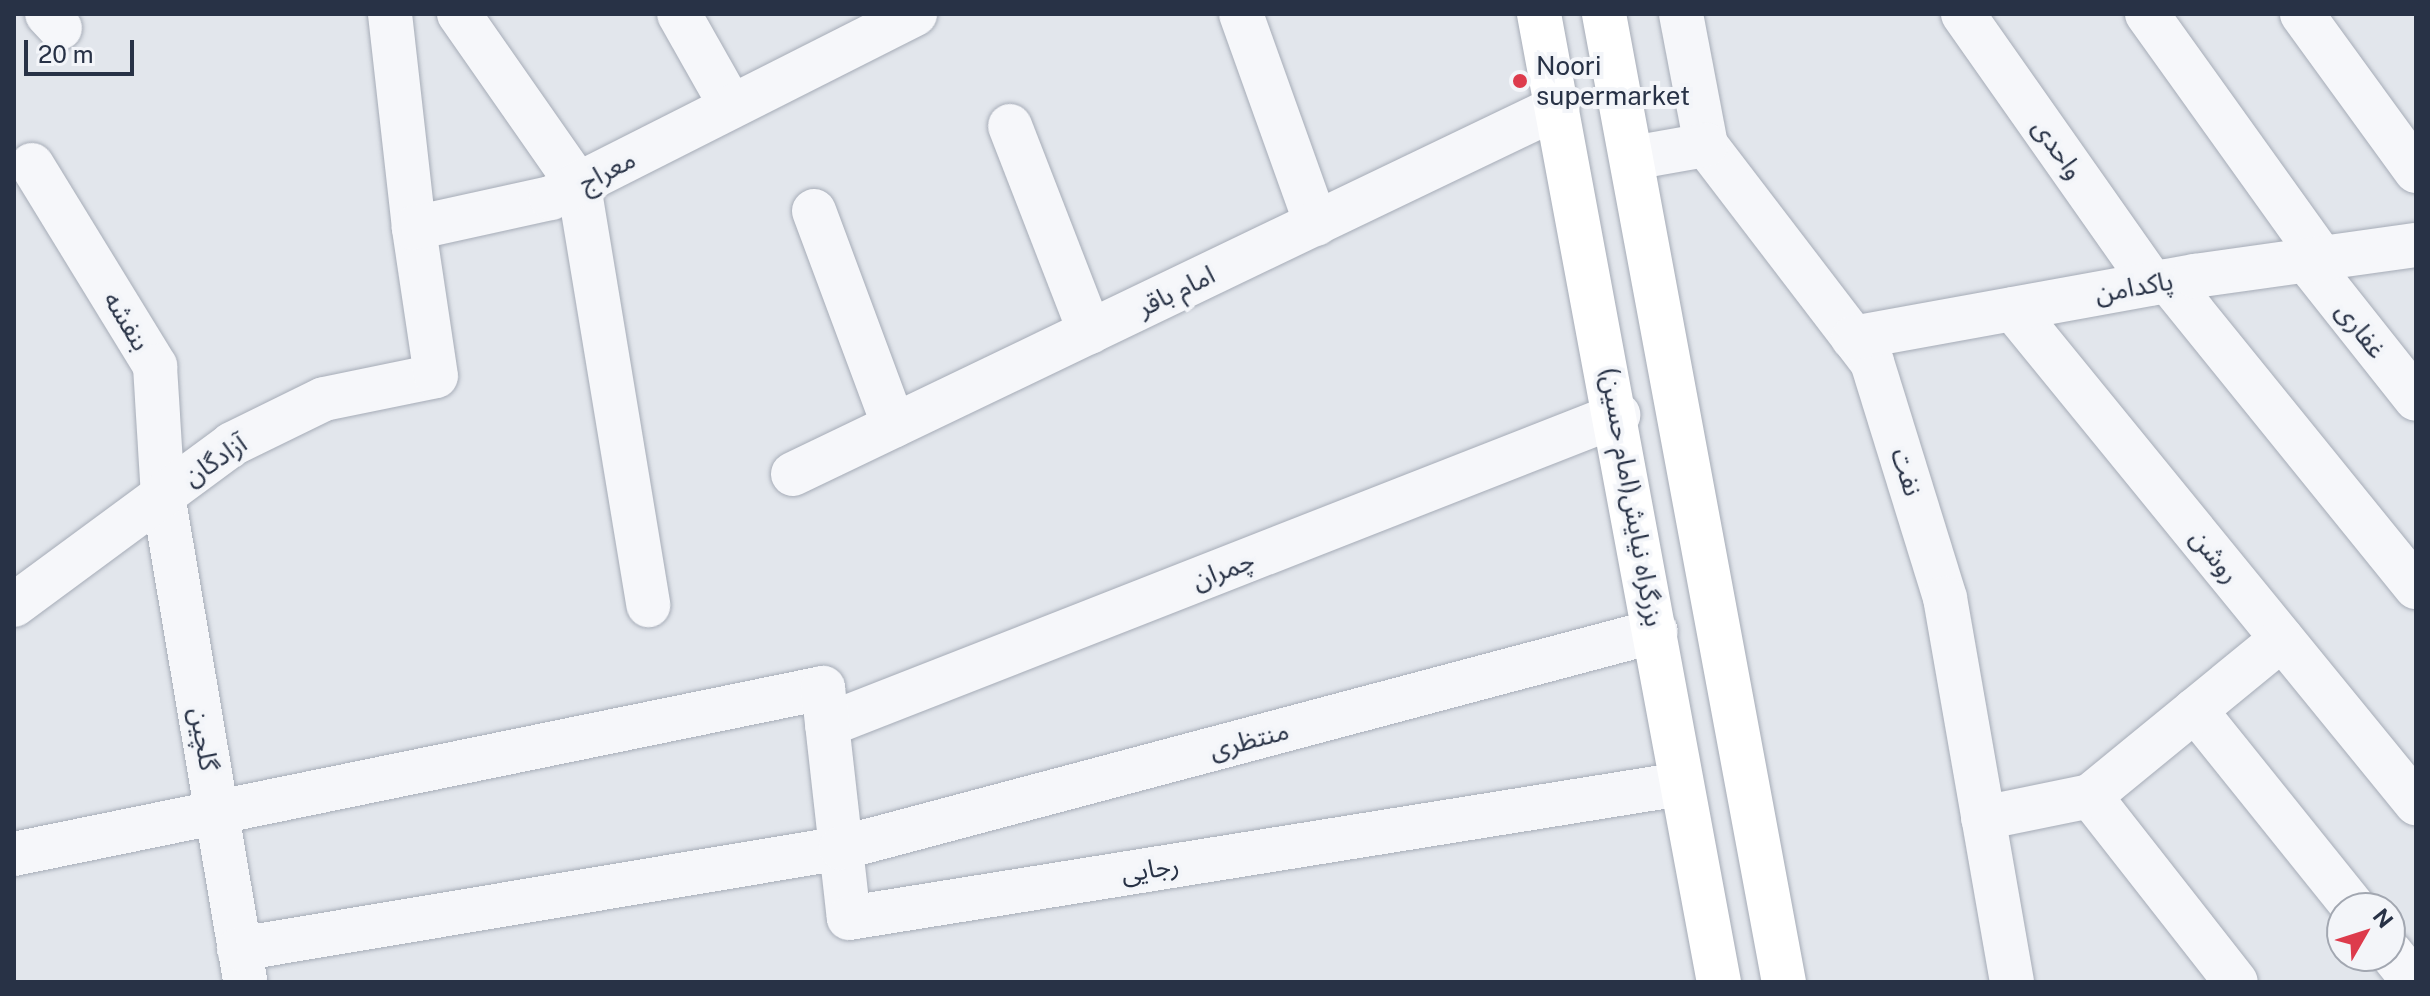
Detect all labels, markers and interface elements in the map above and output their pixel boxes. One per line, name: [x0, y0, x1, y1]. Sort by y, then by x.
scale bar: [28, 24, 138, 74]
text: 20 m: [38, 40, 94, 68]
place label: Noori supermarket: [1536, 50, 1690, 112]
marker: Noori supermarket: [1511, 72, 1529, 90]
street label: واحدی: [2026, 113, 2090, 185]
street label: معراج: [573, 143, 641, 199]
street label: امام باقر: [1132, 259, 1220, 323]
street label: پاکدامن: [2093, 265, 2175, 309]
street label: بنفشه: [97, 286, 157, 356]
street label: غفاری: [2329, 296, 2393, 364]
street label: بزرگراه نیایش(امام حسین): [1594, 365, 1670, 629]
street label: آزادگان: [177, 428, 253, 492]
street label: نفت: [1885, 444, 1929, 500]
street label: روشن: [2184, 523, 2246, 589]
street label: چمران: [1188, 544, 1258, 596]
street label: گلچین: [183, 705, 225, 773]
street label: منتظری: [1206, 714, 1292, 766]
street label: رجایی: [1119, 849, 1181, 889]
north arrow: [2326, 892, 2406, 972]
text: N: [2368, 903, 2399, 933]

